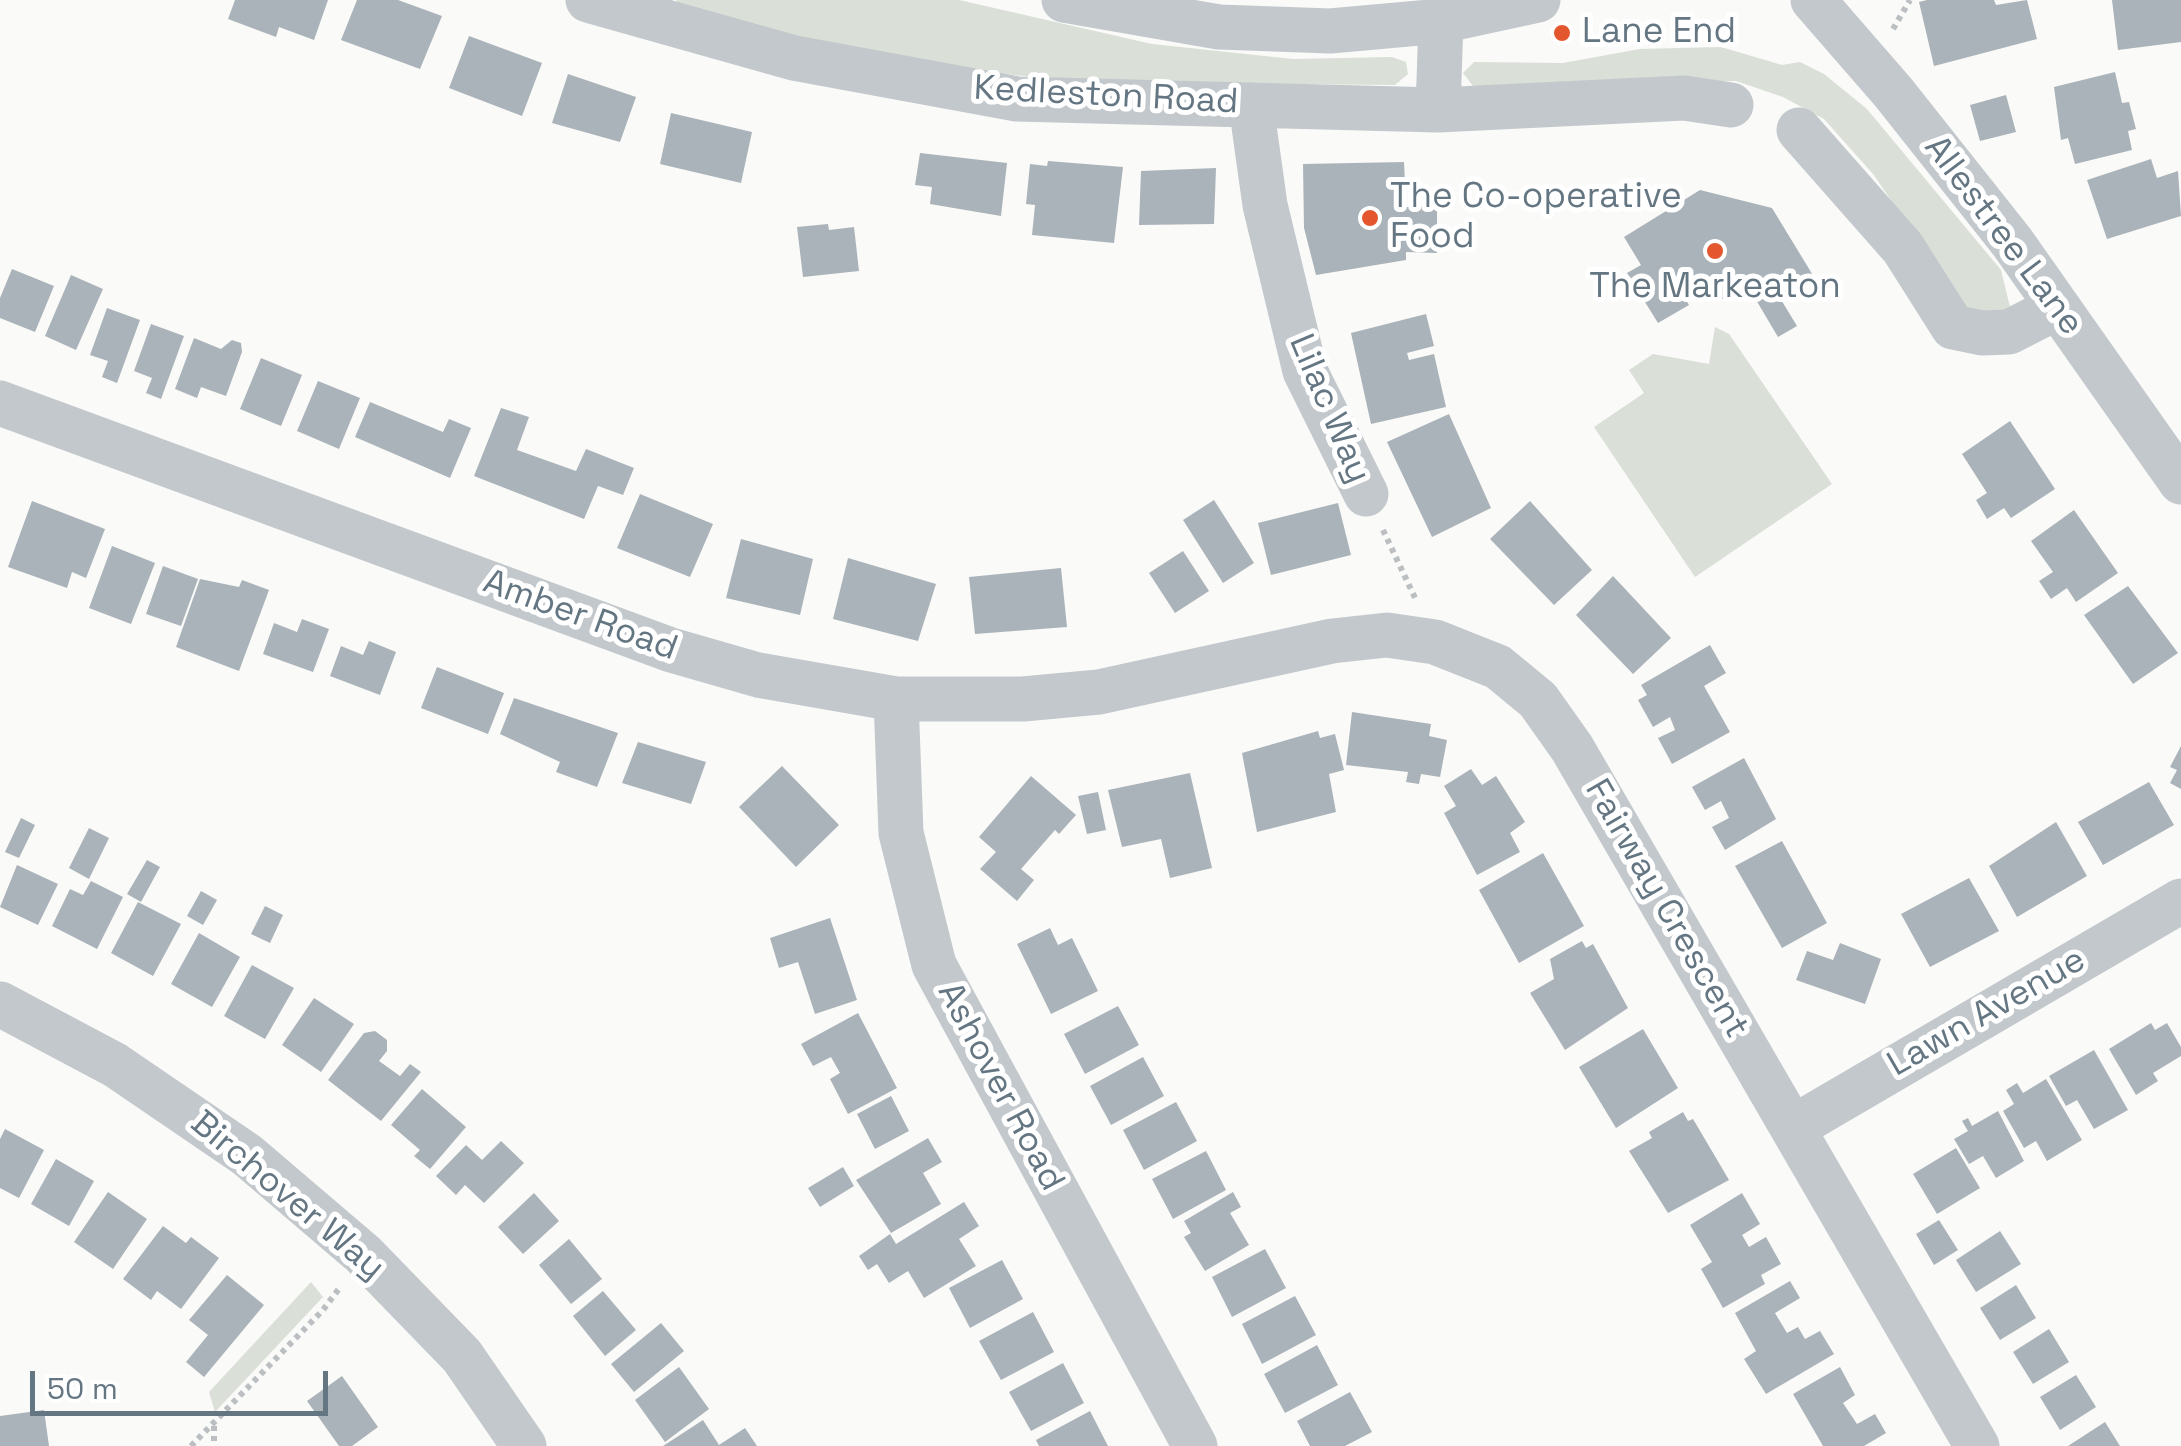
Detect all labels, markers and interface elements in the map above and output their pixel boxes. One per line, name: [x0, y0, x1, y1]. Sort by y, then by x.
place label: Lane End: [1582, 12, 1736, 54]
marker: Lane End: [1551, 22, 1573, 44]
street label: Kedleston Road: [973, 68, 1239, 124]
street label: Allestree Lane: [1914, 128, 2092, 344]
place label: The Co-operative Food: [1390, 177, 1682, 259]
marker: The Co-operative Food: [1359, 207, 1381, 229]
marker: The Markeaton: [1704, 240, 1726, 262]
place label: The Markeaton: [1589, 267, 1841, 309]
street label: Lilac Way: [1279, 328, 1379, 490]
street label: Amber Road: [477, 561, 683, 671]
street label: Fairway Crescent: [1575, 772, 1757, 1046]
street label: Lawn Avenue: [1881, 940, 2093, 1086]
street label: Ashover Road: [928, 976, 1072, 1198]
street label: Birchover Way: [182, 1103, 392, 1289]
scale bar: [35, 1351, 332, 1413]
text: 50 m: [47, 1369, 118, 1408]

